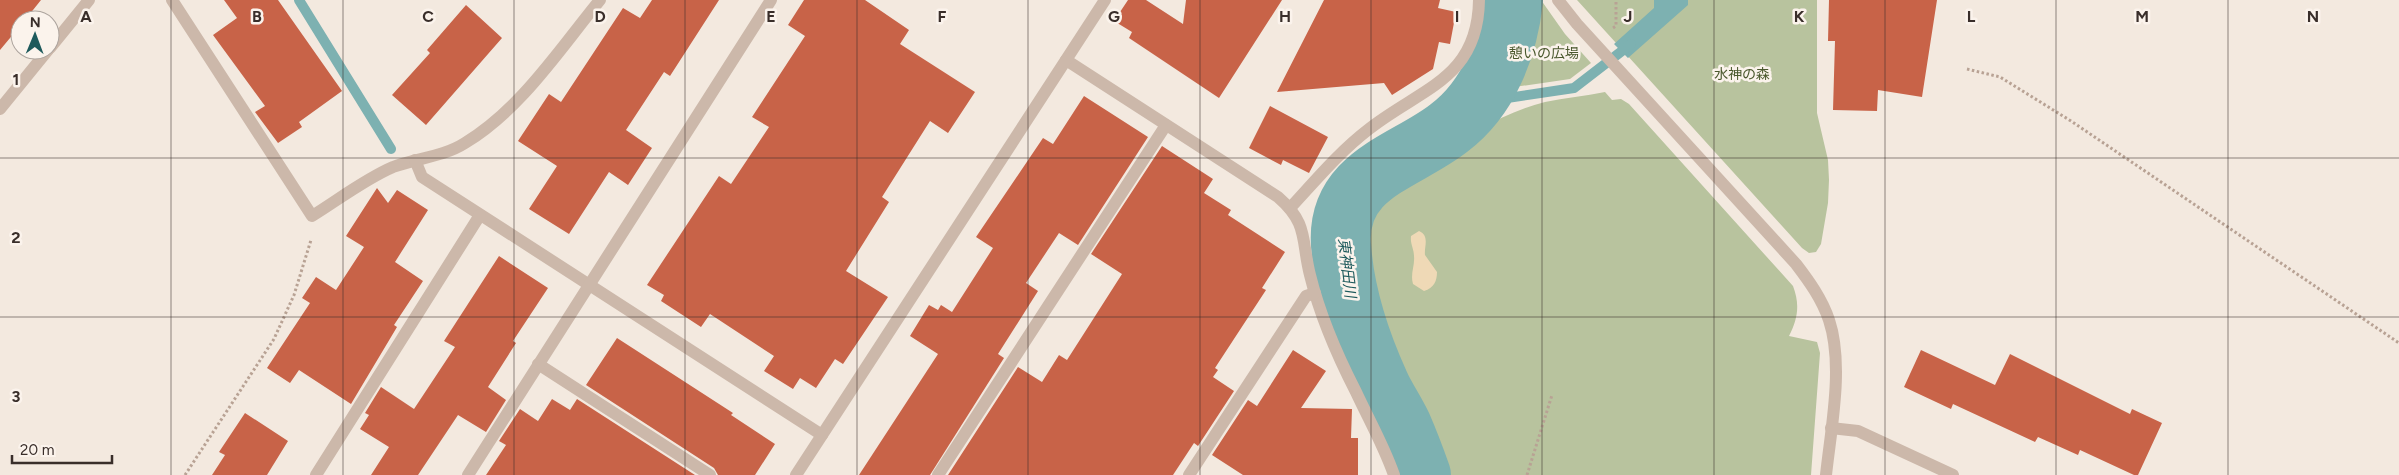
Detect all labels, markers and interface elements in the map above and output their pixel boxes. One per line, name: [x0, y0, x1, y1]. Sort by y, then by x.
text: A: [80, 7, 92, 26]
text: B: [252, 7, 262, 26]
text: C: [422, 7, 434, 26]
text: D: [594, 7, 606, 26]
text: E: [766, 7, 776, 26]
text: F: [938, 7, 947, 26]
text: G: [1108, 7, 1120, 26]
text: H: [1279, 7, 1291, 26]
text: I: [1455, 7, 1459, 26]
text: J: [1624, 7, 1632, 26]
text: K: [1794, 7, 1805, 26]
text: L: [1967, 7, 1976, 26]
text: M: [2135, 7, 2149, 26]
text: N: [2307, 7, 2319, 26]
north arrow: [10, 10, 60, 60]
text: N: [30, 14, 41, 31]
park label: 憩いの広場: [1509, 45, 1579, 62]
park label: 水神の森: [1714, 66, 1770, 83]
text: 1: [13, 70, 19, 89]
text: 2: [11, 228, 21, 247]
water label: 東神田川: [1334, 237, 1360, 301]
text: 3: [12, 387, 21, 406]
scale bar: [12, 432, 112, 464]
text: 20 m: [20, 441, 54, 459]

